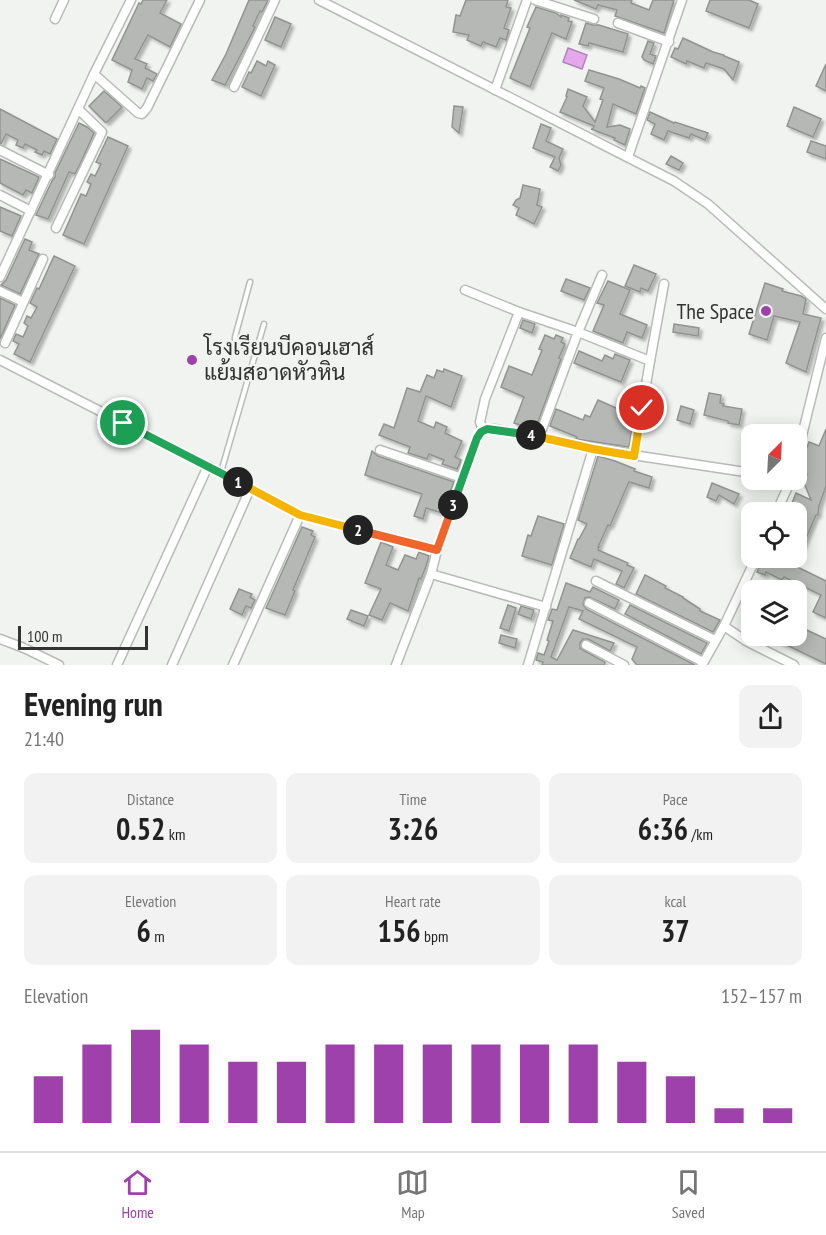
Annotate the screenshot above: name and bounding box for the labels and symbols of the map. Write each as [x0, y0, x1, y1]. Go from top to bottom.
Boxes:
place label: The Space [676, 297, 754, 325]
marker: The Space [759, 304, 773, 318]
place label: โรงเรียนบีคอนเฮาส์ แย้มสอาดหัวหิน [203, 333, 374, 386]
marker: โรงเรียนบีคอนเฮาส์ แย้มสอาดหัวหิน [185, 353, 199, 367]
pin [616, 382, 667, 433]
pin [97, 397, 148, 448]
pin: 4 [516, 420, 546, 450]
north arrow [741, 424, 807, 490]
pin: 1 [223, 467, 253, 497]
pin: 3 [438, 490, 468, 520]
pin: 2 [343, 515, 373, 545]
scale bar [18, 623, 148, 650]

